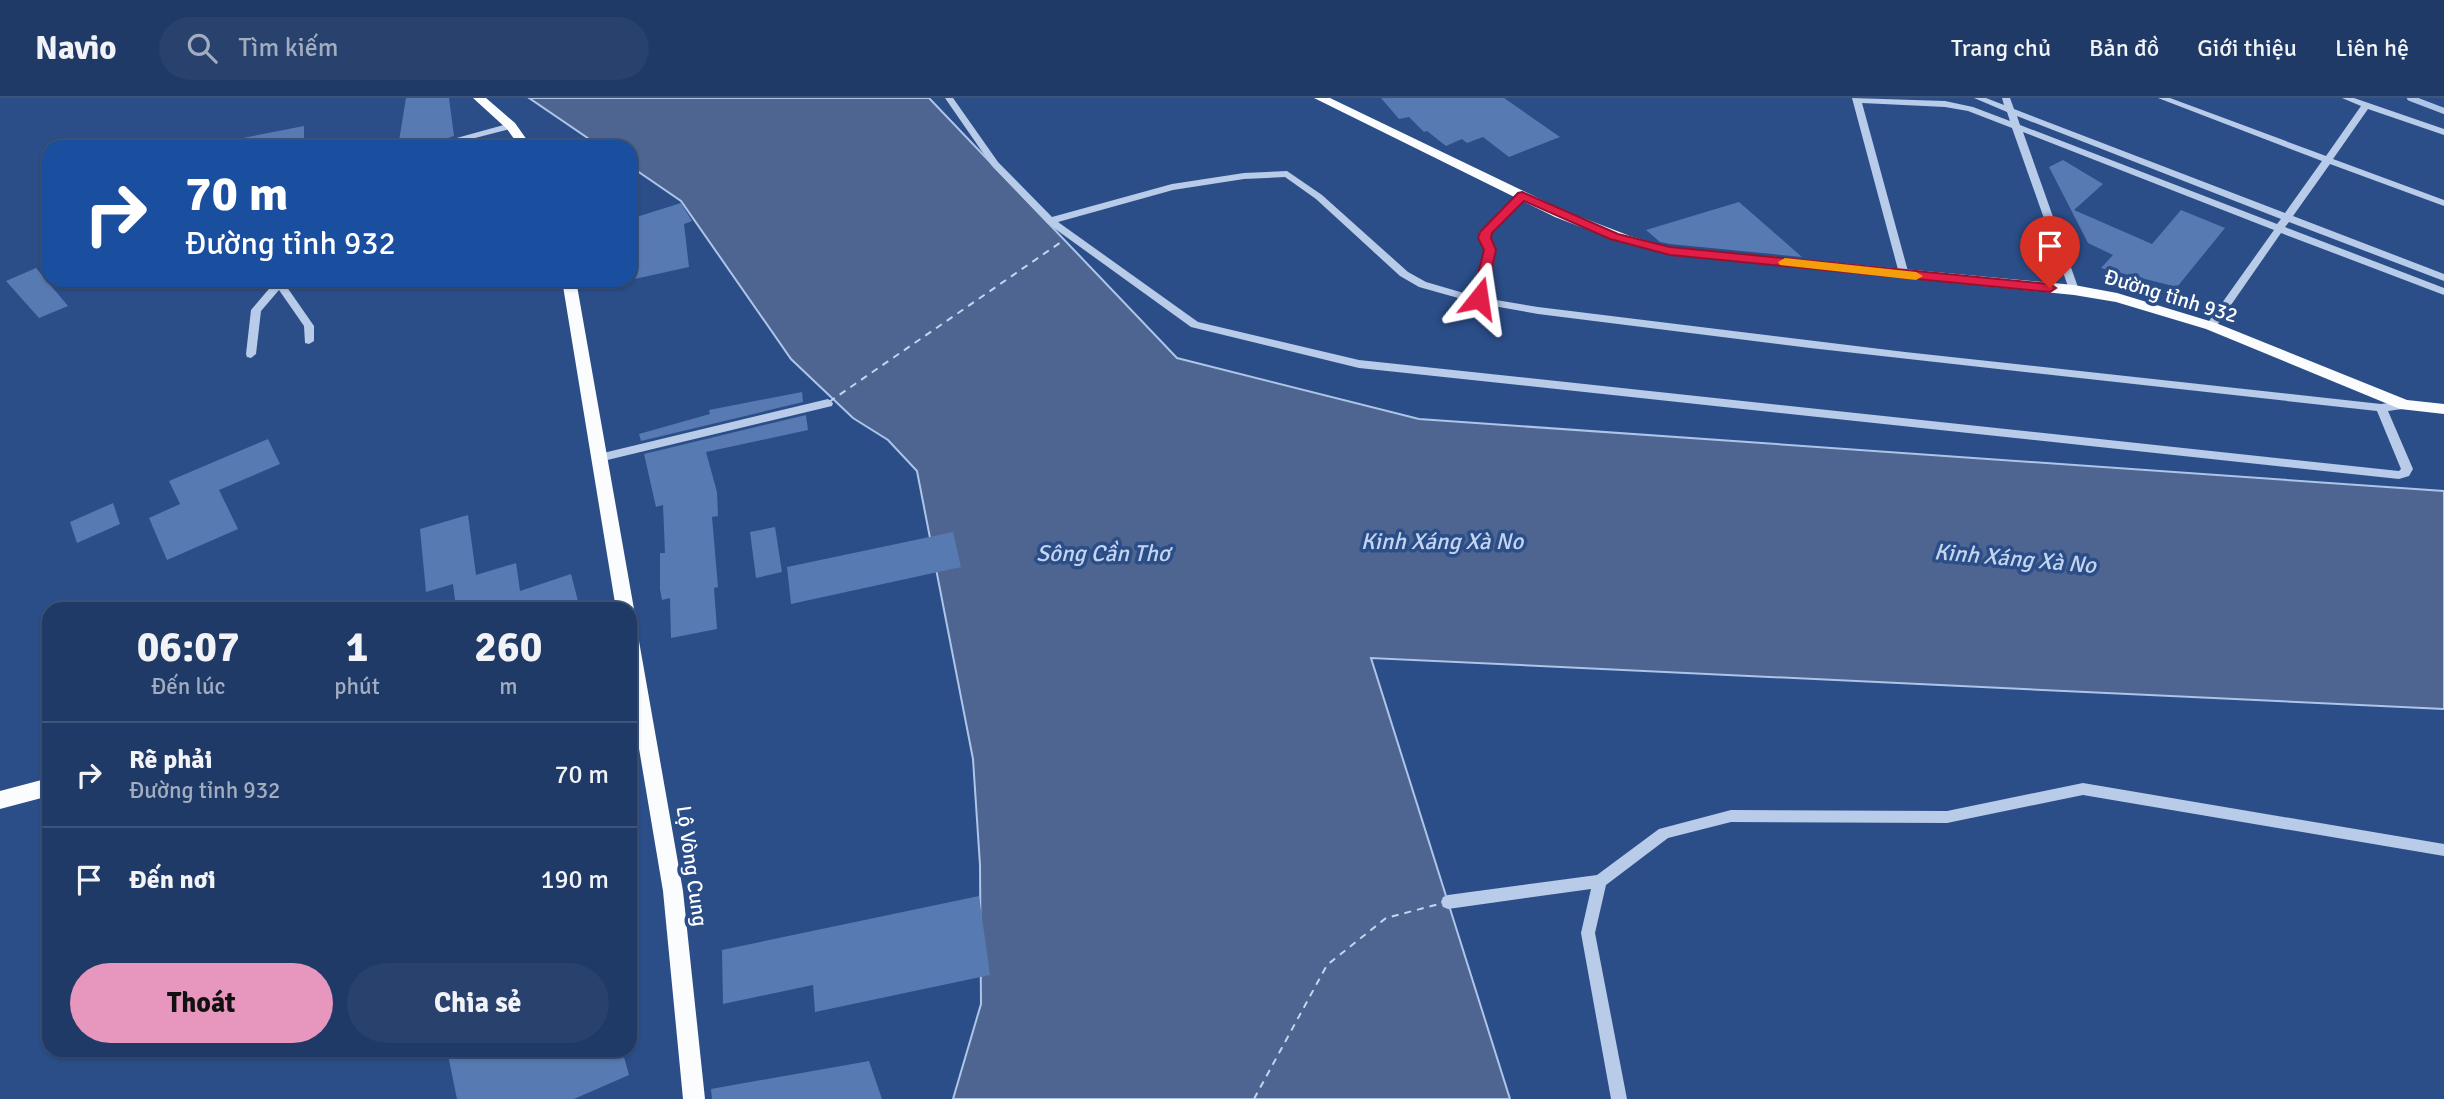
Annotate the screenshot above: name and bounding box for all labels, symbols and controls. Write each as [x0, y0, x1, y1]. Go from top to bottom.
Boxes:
search box [159, 17, 649, 80]
text: Navio [35, 28, 117, 69]
icon: search [183, 29, 221, 67]
text: Tìm kiếm [239, 32, 339, 64]
text: Trang chủ [1951, 33, 2051, 63]
text: Bản đồ [2089, 33, 2159, 63]
text: Giới thiệu [2197, 33, 2297, 63]
text: Liên hệ [2335, 33, 2409, 63]
text: 70 m [185, 164, 288, 224]
icon: right [70, 168, 161, 259]
pin [2020, 216, 2080, 288]
text: Đường tỉnh 932 [185, 224, 396, 263]
icon: arrive [2031, 227, 2069, 265]
position arrow [1442, 261, 1516, 335]
street label: Đường tỉnh 932 [2101, 263, 2241, 329]
water label: Kinh Xáng Xà No [1361, 527, 1524, 556]
water label: Kinh Xáng Xà No [1933, 537, 2098, 580]
water label: Sông Cần Thơ [1036, 539, 1173, 568]
text: 06:07 [137, 622, 240, 673]
text: 1 [346, 622, 368, 673]
text: 260 [474, 622, 542, 673]
text: Đến lúc [151, 672, 225, 701]
text: phút [334, 672, 380, 701]
text: m [499, 672, 518, 701]
text: Rẽ phải [129, 744, 213, 776]
icon: right [70, 756, 108, 794]
text: 70 m [554, 759, 609, 791]
text: Đường tỉnh 932 [129, 776, 281, 805]
street label: Lộ Vòng Cung [671, 804, 713, 928]
icon: arrive [70, 861, 108, 899]
text: Đến nơi [129, 864, 216, 896]
text: 190 m [540, 864, 609, 896]
button: Thoát [70, 963, 333, 1043]
button: Chia sẻ [347, 963, 609, 1043]

